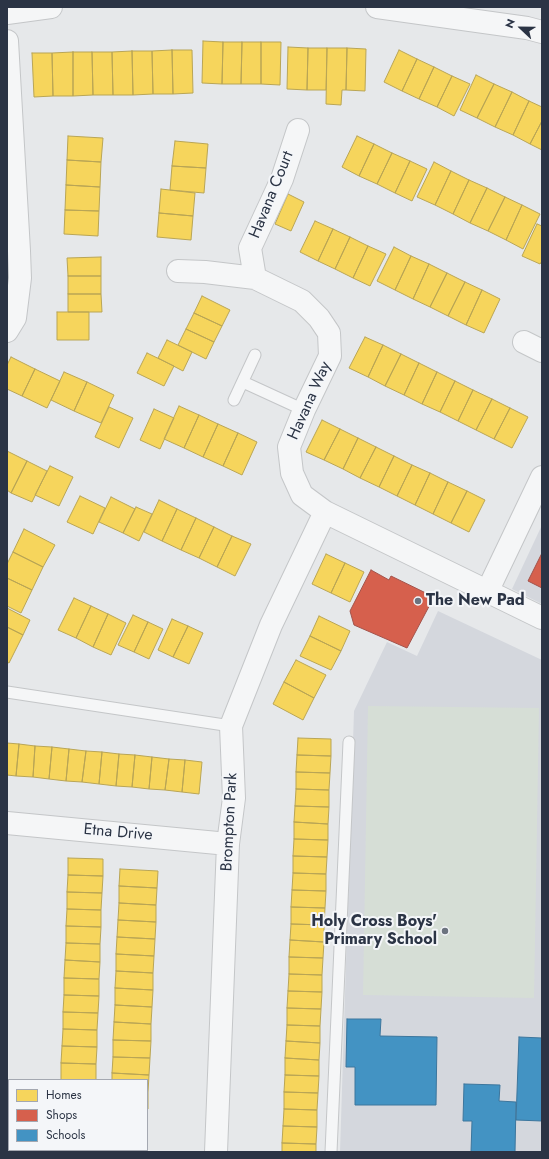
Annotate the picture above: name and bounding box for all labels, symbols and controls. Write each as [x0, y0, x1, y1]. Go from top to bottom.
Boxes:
north arrow [501, 8, 541, 48]
text: N [501, 16, 519, 31]
street label: Havana Court [246, 149, 298, 241]
street label: Havana Way [284, 359, 336, 443]
place label: The New Pad [426, 591, 525, 611]
marker: The New Pad [413, 596, 423, 606]
street label: Brompton Park [218, 772, 242, 872]
street label: Etna Drive [83, 820, 153, 846]
place label: Holy Cross Boys' Primary School [311, 912, 437, 950]
marker: Holy Cross Boys' Primary School [440, 926, 450, 936]
legend [8, 1079, 148, 1151]
text: Homes [46, 1086, 82, 1104]
text: Shops [46, 1106, 77, 1124]
text: Schools [46, 1126, 85, 1144]

